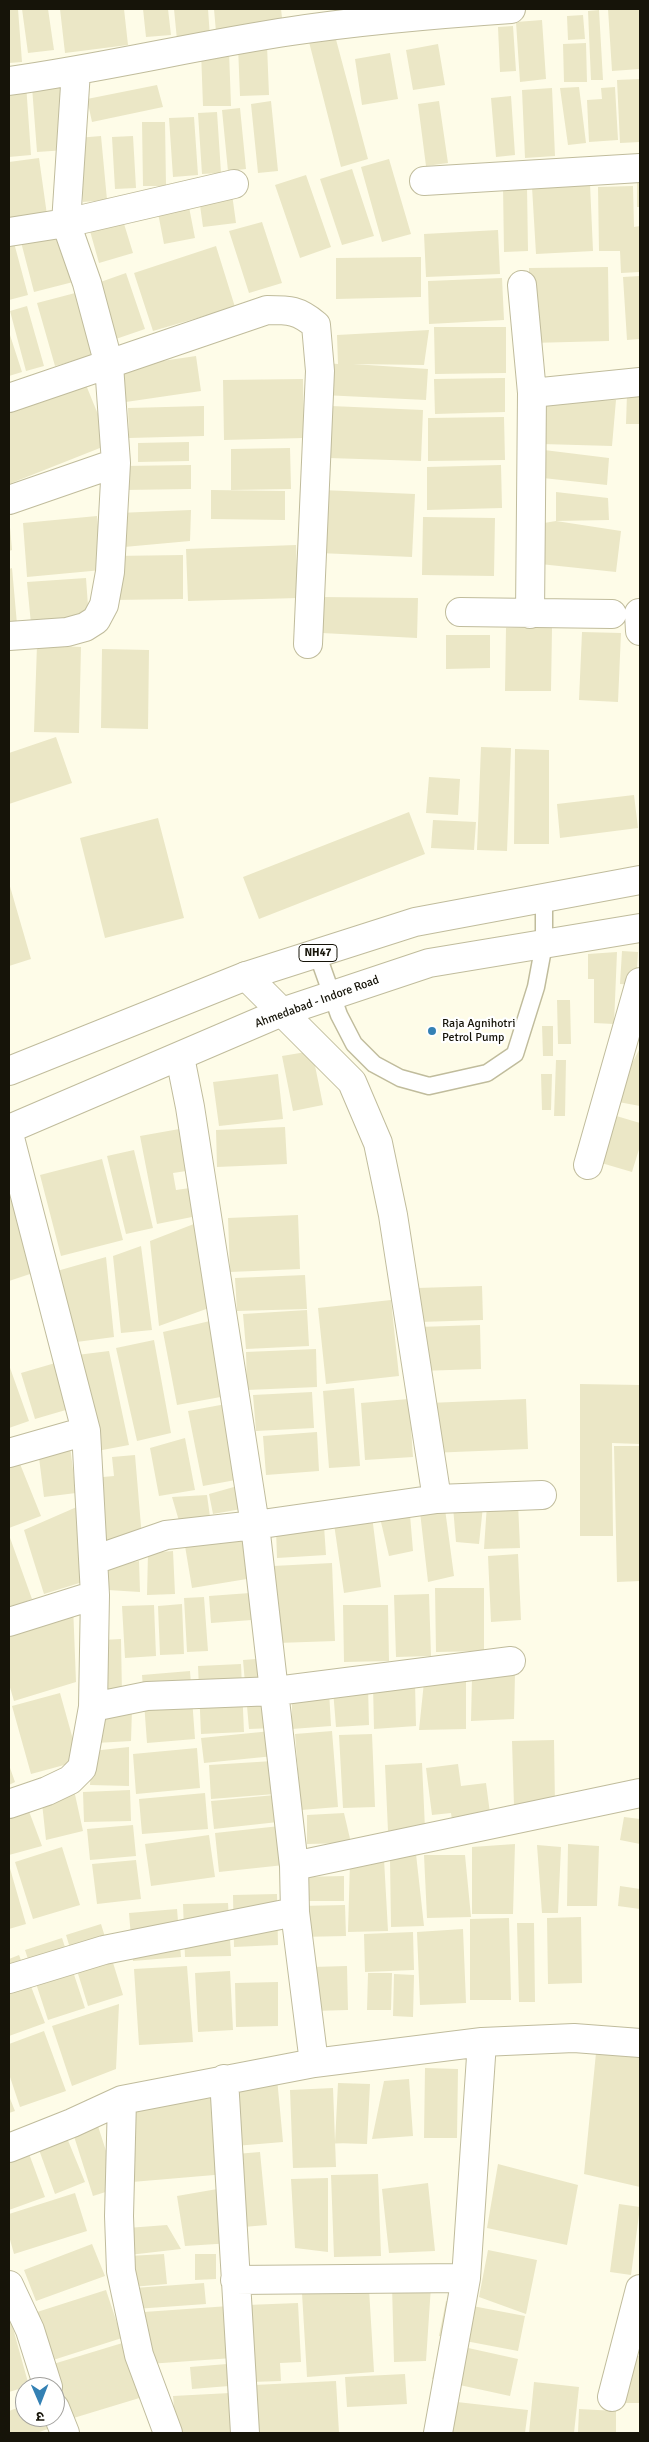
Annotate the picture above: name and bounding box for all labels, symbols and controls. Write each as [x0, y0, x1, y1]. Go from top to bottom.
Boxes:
road number: NH47 [299, 944, 337, 961]
street label: Ahmedabad - Indore Road [253, 973, 381, 1031]
place label: Raja Agnihotri Petrol Pump [442, 1017, 515, 1045]
marker: Raja Agnihotri Petrol Pump [426, 1025, 438, 1037]
north arrow [15, 2377, 65, 2427]
text: उ [36, 2408, 45, 2425]

